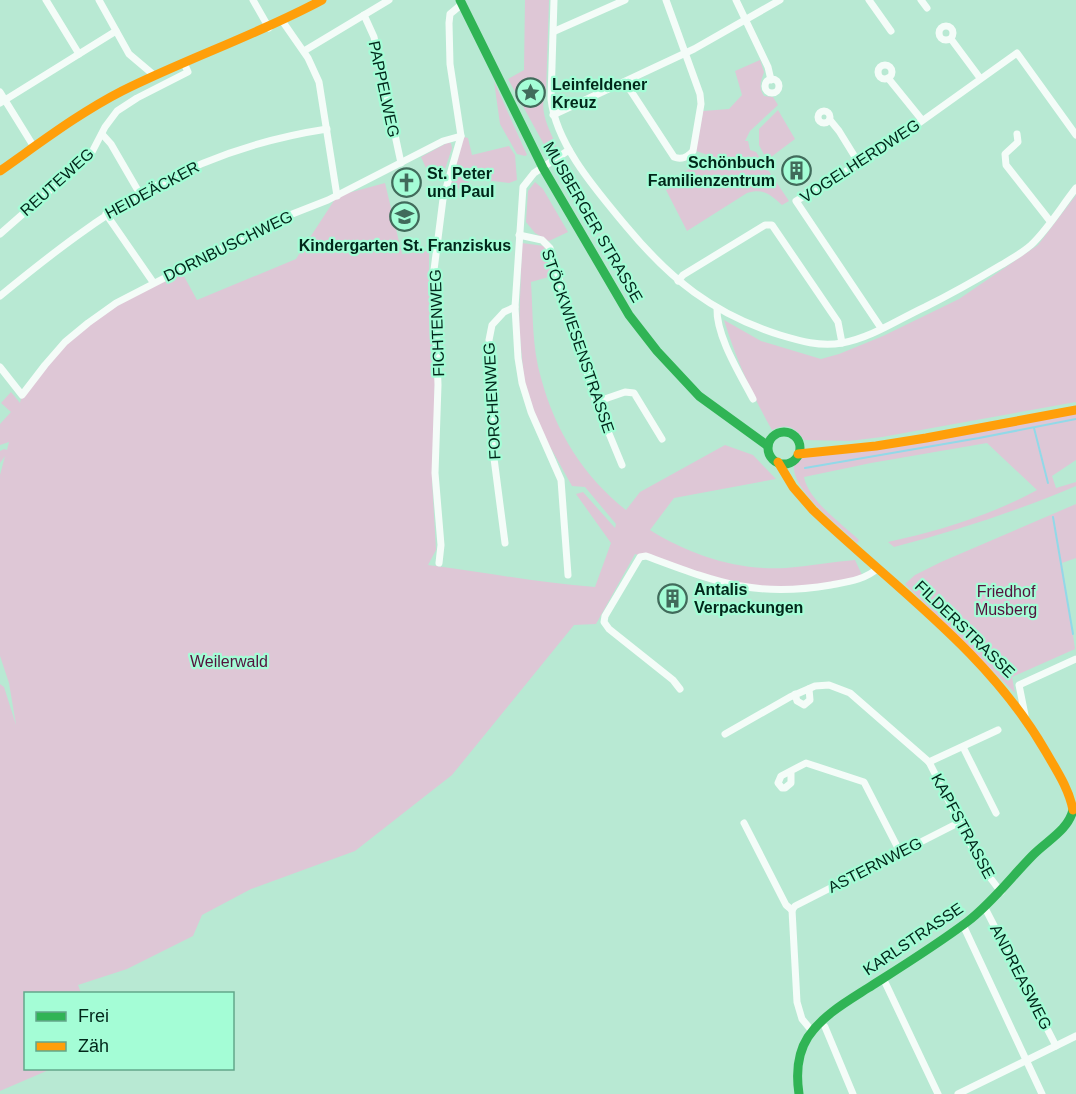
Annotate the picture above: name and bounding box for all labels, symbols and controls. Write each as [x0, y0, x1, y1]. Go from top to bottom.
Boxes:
street label: PAPPELWEG [365, 39, 403, 139]
place label: Leinfeldener Kreuz [552, 76, 647, 111]
place icon: Leinfeldener Kreuz [515, 77, 547, 109]
street label: VOGELHERDWEG [797, 116, 923, 206]
street label: MUSBERGER STRASSE [540, 139, 646, 305]
street label: REUTEWEG [17, 145, 97, 219]
place label: Schönbuch Familienzentrum [648, 154, 775, 189]
building icon: Schönbuch Familienzentrum [780, 155, 812, 187]
street label: HEIDEÄCKER [102, 158, 202, 222]
place label: St. Peter und Paul [427, 165, 495, 200]
church icon: St. Peter und Paul [390, 166, 422, 198]
school or university icon: Kindergarten St. Franziskus [389, 201, 421, 233]
street label: DORNBUSCHWEG [161, 207, 295, 285]
place label: Kindergarten St. Franziskus [299, 237, 511, 254]
street label: STÖCKWIESENSTRASSE [539, 247, 617, 435]
street label: FICHTENWEG [427, 269, 447, 377]
street label: FORCHENWEG [480, 342, 504, 460]
street label: FILDERSTRASSE [912, 577, 1018, 681]
place label: Antalis Verpackungen [694, 581, 803, 616]
building icon: Antalis Verpackungen [657, 582, 689, 614]
park label: Friedhof Musberg [975, 583, 1037, 618]
park label: Weilerwald [190, 653, 268, 670]
street label: KAPFSTRASSE [928, 771, 998, 881]
street label: ASTERNWEG [825, 834, 925, 896]
street label: KARLSTRASSE [860, 899, 966, 979]
street label: ANDREASWEG [987, 922, 1055, 1032]
legend [24, 992, 234, 1070]
text: Frei [78, 1006, 109, 1026]
text: Zäh [78, 1036, 109, 1056]

